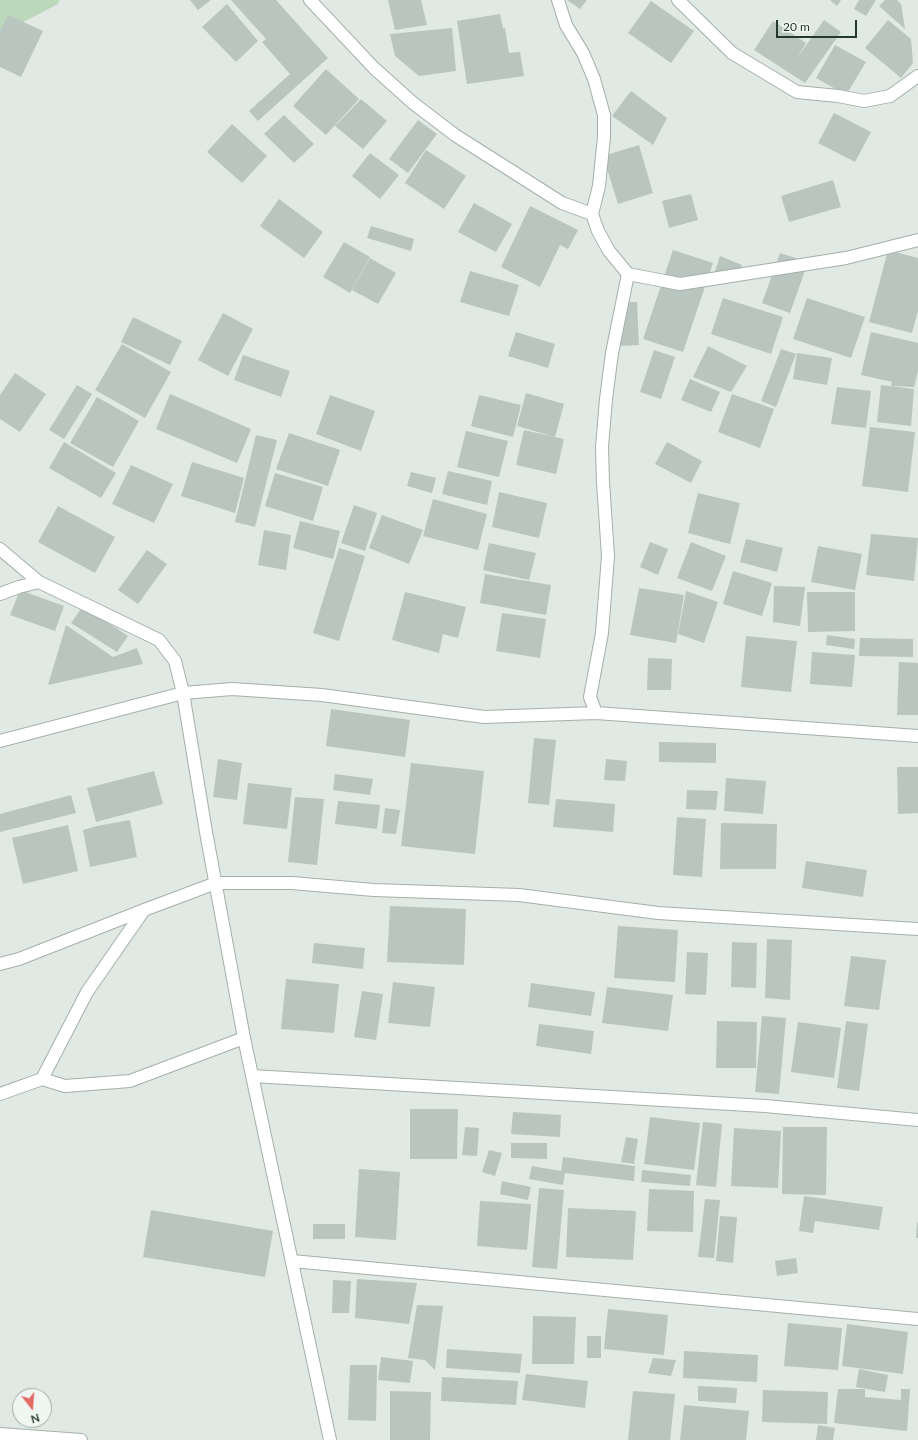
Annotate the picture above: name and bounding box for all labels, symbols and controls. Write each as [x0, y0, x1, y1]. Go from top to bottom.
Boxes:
scale bar [778, 12, 859, 38]
text: 20 m [783, 19, 810, 34]
north arrow [12, 1388, 52, 1428]
text: N [29, 1412, 41, 1426]

